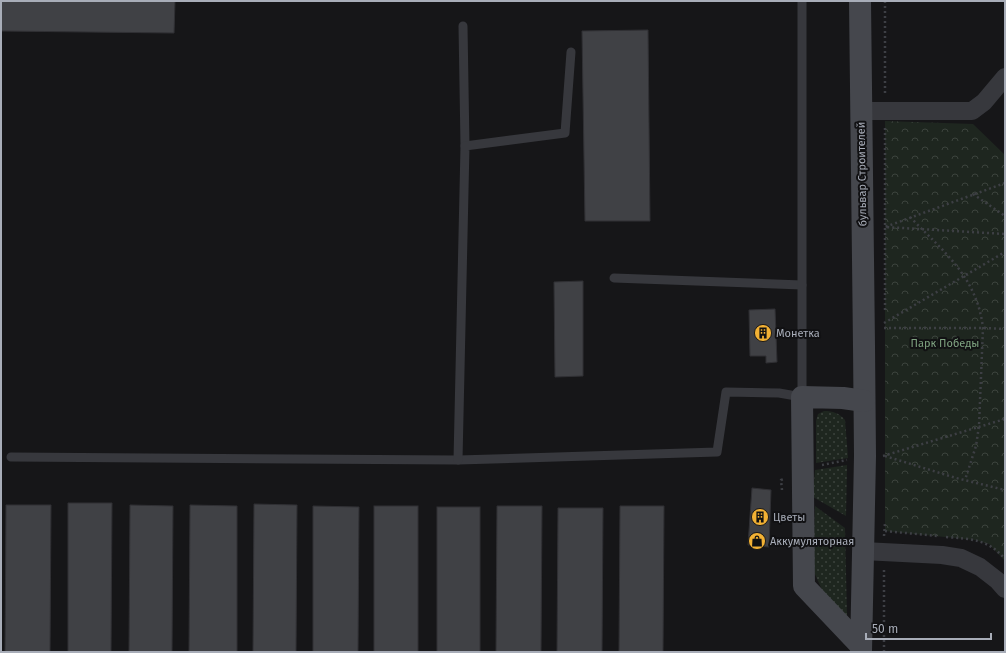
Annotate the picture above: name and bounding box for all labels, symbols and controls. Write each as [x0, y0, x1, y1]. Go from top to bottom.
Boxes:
street label: бульвар Строителей [855, 121, 869, 227]
building icon: Монетка [753, 323, 773, 343]
place label: Монетка [776, 327, 820, 340]
park label: Парк Победы [911, 337, 979, 350]
building icon: Цветы [750, 507, 770, 527]
place label: Цветы [773, 511, 805, 524]
shop icon: Аккумуляторная [747, 531, 767, 551]
place label: Аккумуляторная [770, 535, 854, 548]
scale bar [866, 615, 991, 641]
text: 50 m [872, 622, 898, 636]

